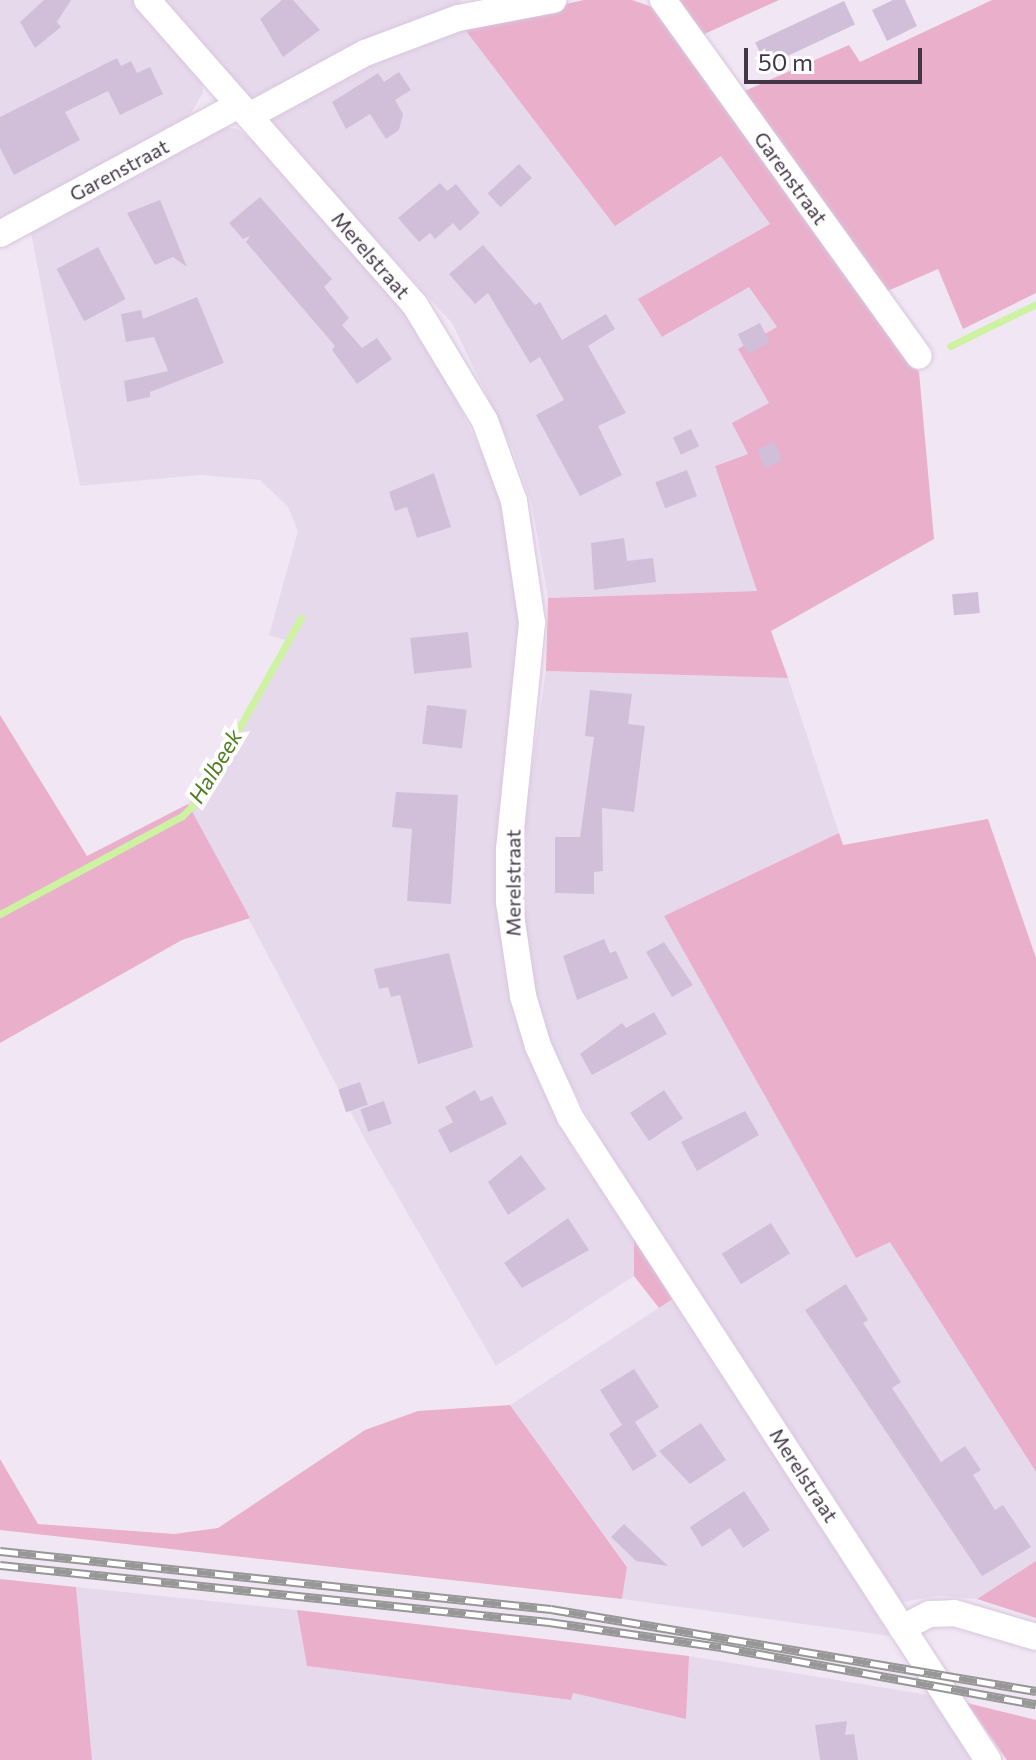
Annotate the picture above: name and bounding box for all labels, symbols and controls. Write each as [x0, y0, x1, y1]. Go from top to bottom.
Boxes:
scale bar [748, 32, 926, 82]
text: 50 m [758, 47, 813, 76]
street label: Garenstraat [749, 127, 833, 229]
street label: Garenstraat [65, 134, 173, 206]
street label: Merelstraat [327, 207, 415, 303]
water label: Halbeek [183, 724, 247, 808]
street label: Merelstraat [501, 829, 525, 937]
street label: Merelstraat [765, 1424, 843, 1526]

